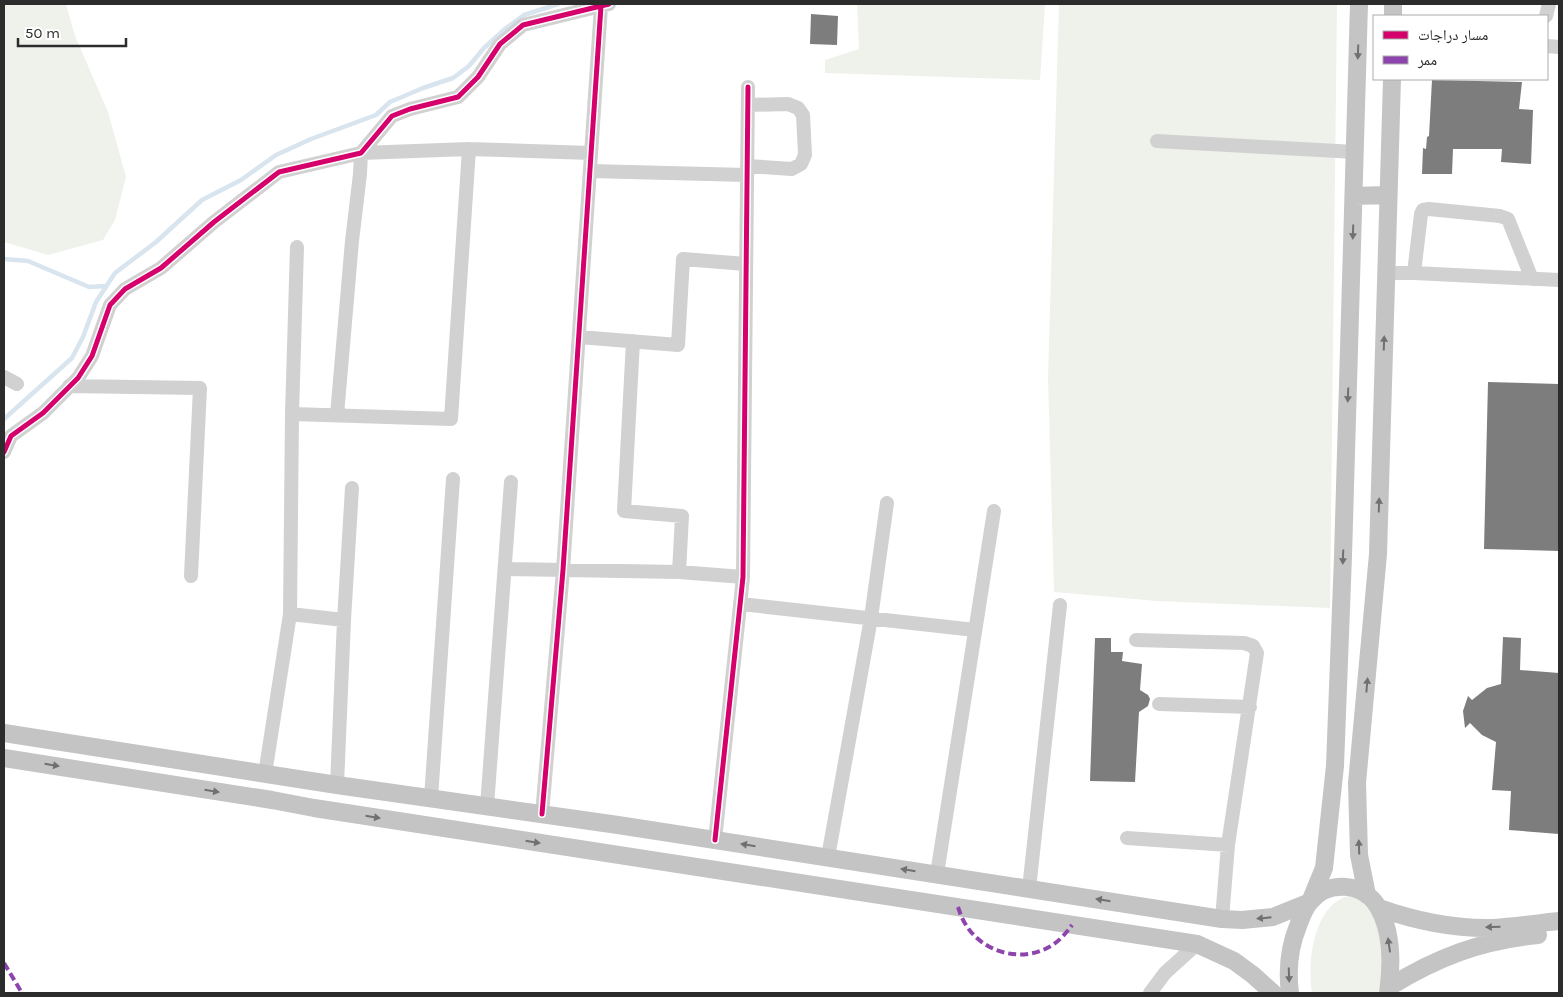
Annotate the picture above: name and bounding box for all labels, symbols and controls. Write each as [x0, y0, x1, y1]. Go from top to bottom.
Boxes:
scale bar [18, 15, 125, 47]
legend [1373, 15, 1548, 80]
text: 50 m [25, 24, 60, 42]
text: مسار دراجات [1418, 26, 1489, 44]
one-way arrow [1354, 45, 1362, 61]
text: ممر [1417, 51, 1437, 69]
one-way arrow [1349, 225, 1357, 241]
one-way arrow [1380, 334, 1388, 350]
one-way arrow [1344, 387, 1352, 403]
one-way arrow [1375, 497, 1383, 513]
one-way arrow [1339, 550, 1347, 566]
one-way arrow [1363, 676, 1371, 692]
one-way arrow [44, 762, 60, 770]
one-way arrow [205, 787, 221, 795]
one-way arrow [365, 813, 381, 821]
one-way arrow [526, 838, 542, 846]
one-way arrow [1355, 838, 1363, 854]
one-way arrow [739, 841, 755, 849]
one-way arrow [900, 865, 916, 873]
one-way arrow [1095, 896, 1111, 904]
one-way arrow [1256, 914, 1272, 922]
one-way arrow [1485, 924, 1501, 932]
one-way arrow [1385, 936, 1393, 952]
one-way arrow [1285, 967, 1293, 983]

